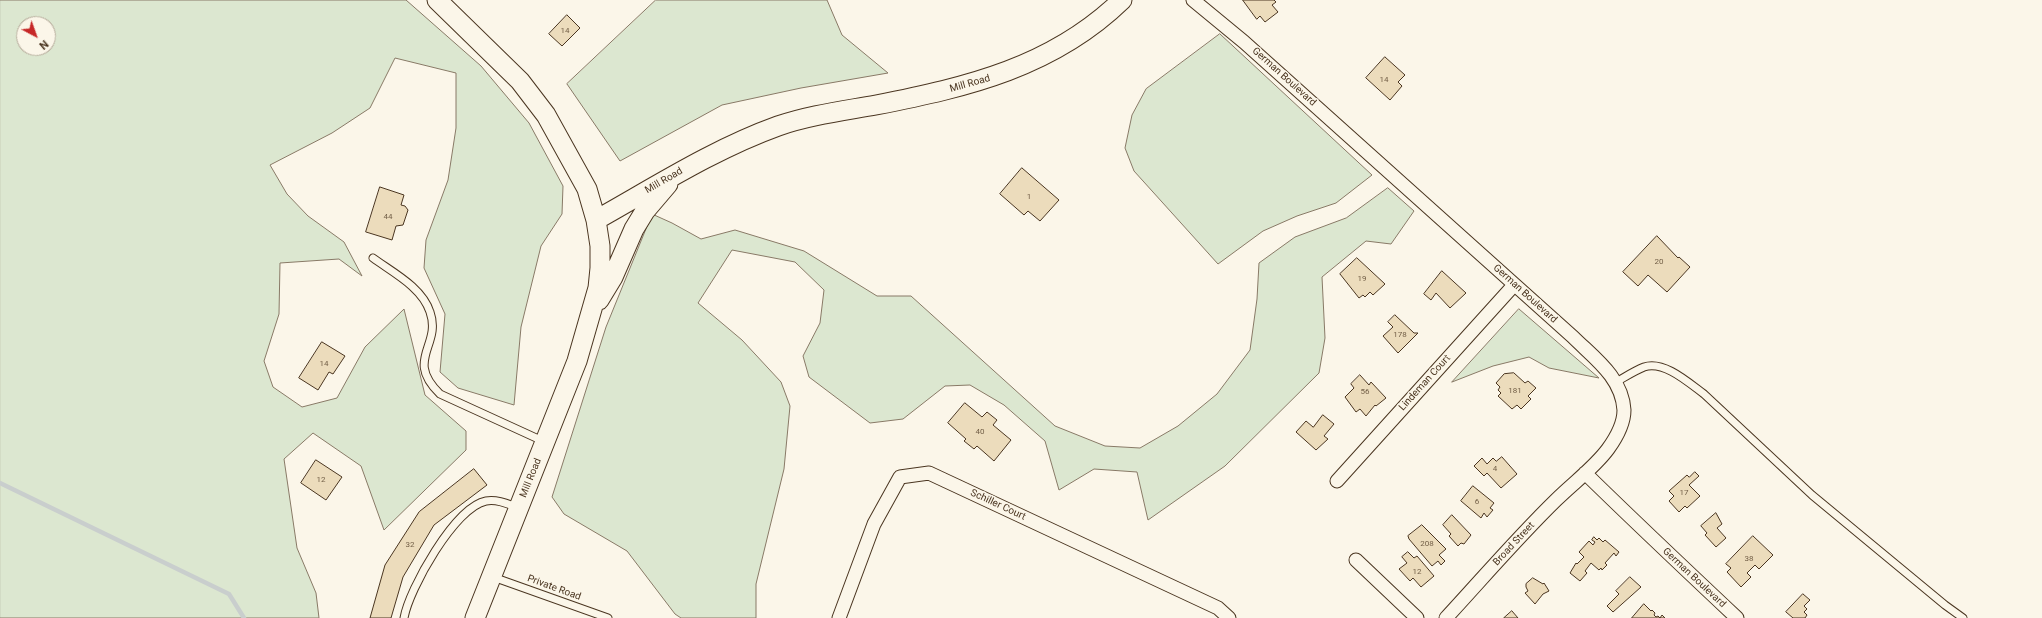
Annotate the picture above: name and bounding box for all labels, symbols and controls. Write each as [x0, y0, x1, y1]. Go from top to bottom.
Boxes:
north arrow [16, 16, 56, 56]
house number: 14 [561, 26, 569, 36]
text: N [36, 37, 51, 52]
street label: German Boulevard [1250, 45, 1318, 109]
street label: Mill Road [948, 73, 992, 95]
house number: 14 [1380, 75, 1388, 85]
street label: Mill Road [643, 165, 685, 197]
house number: 1 [1027, 192, 1031, 202]
house number: 44 [384, 212, 392, 222]
house number: 20 [1655, 257, 1663, 267]
street label: German Boulevard [1491, 262, 1559, 326]
house number: 19 [1358, 274, 1366, 284]
house number: 178 [1393, 330, 1407, 340]
street label: Lindeman Court [1397, 353, 1453, 413]
house number: 14 [320, 359, 328, 369]
house number: 181 [1508, 386, 1522, 396]
house number: 56 [1361, 387, 1369, 397]
house number: 40 [976, 427, 984, 437]
street label: Mill Road [518, 457, 544, 499]
house number: 4 [1493, 464, 1497, 474]
house number: 12 [317, 475, 325, 485]
street label: Schiller Court [968, 487, 1028, 523]
house number: 17 [1680, 488, 1688, 498]
house number: 6 [1475, 497, 1479, 507]
street label: Broad Street [1491, 520, 1537, 568]
house number: 208 [1420, 539, 1434, 549]
house number: 32 [406, 540, 414, 550]
street label: German Boulevard [1660, 546, 1728, 610]
house number: 38 [1745, 554, 1753, 564]
house number: 12 [1413, 567, 1421, 577]
street label: Private Road [525, 573, 583, 603]

